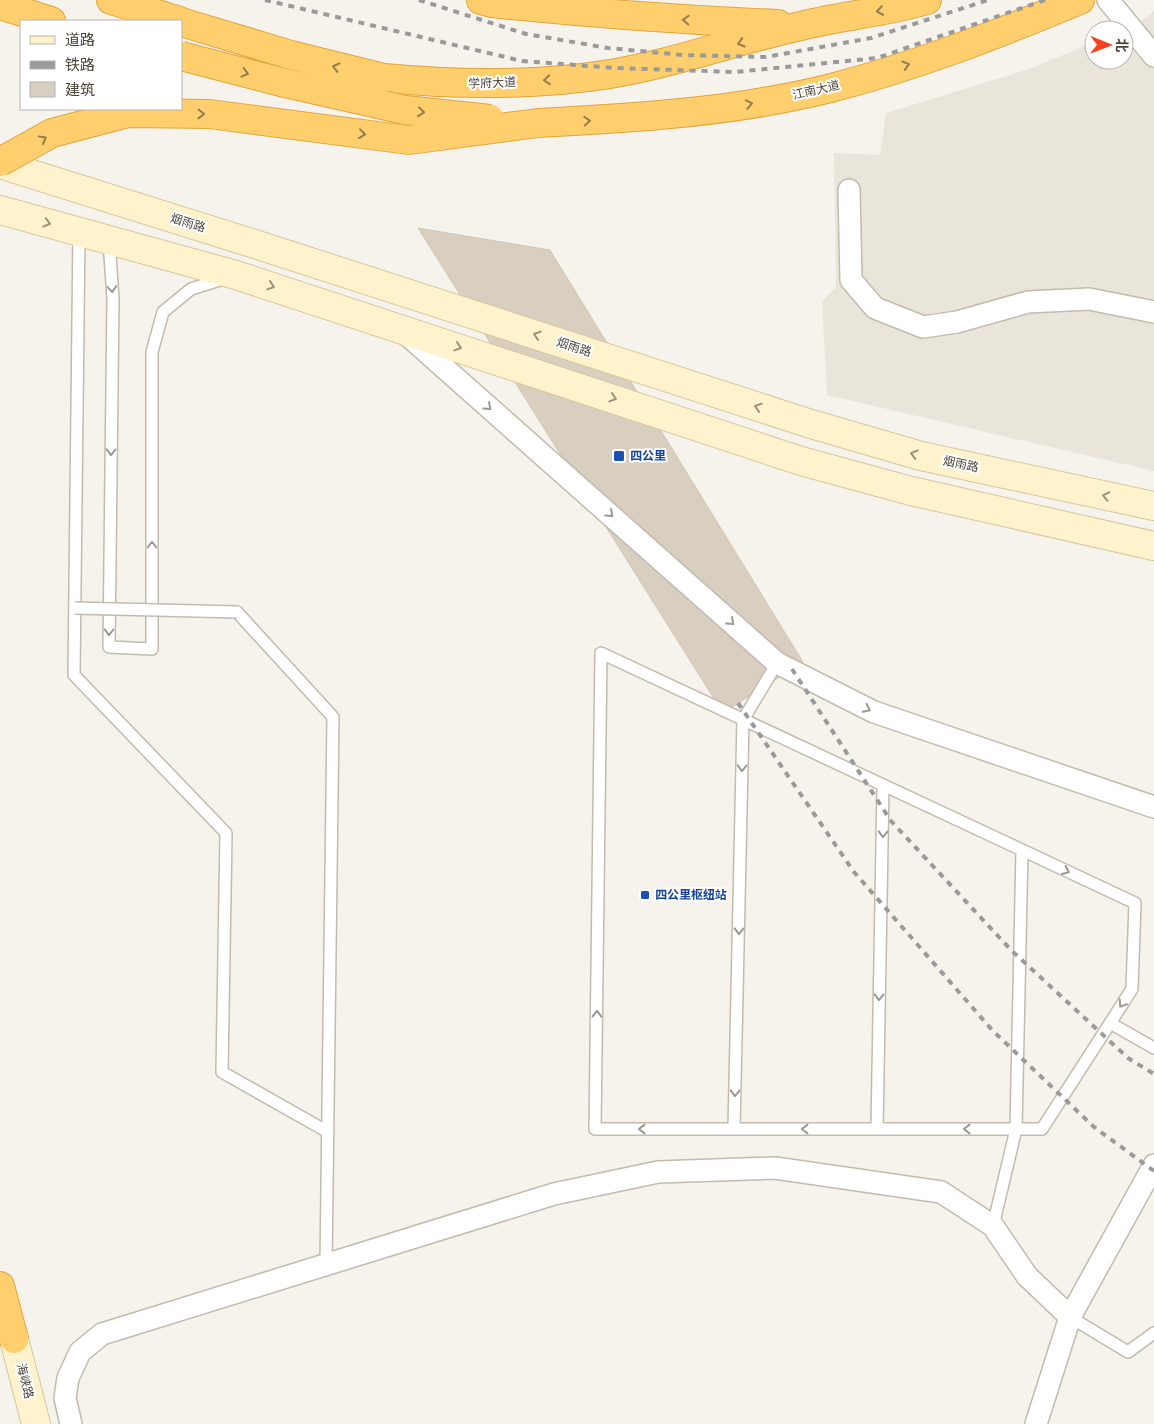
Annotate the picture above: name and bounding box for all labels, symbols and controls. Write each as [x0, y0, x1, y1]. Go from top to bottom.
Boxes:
one-way arrow [876, 6, 884, 16]
one-way arrow [682, 15, 690, 26]
legend [20, 20, 182, 110]
north arrow [1084, 20, 1134, 70]
text: 道路 [65, 30, 95, 48]
one-way arrow [737, 37, 745, 47]
text: 北 [1114, 38, 1131, 52]
text: 铁路 [65, 55, 95, 73]
one-way arrow [902, 61, 910, 71]
one-way arrow [333, 62, 341, 72]
one-way arrow [241, 67, 250, 78]
street label: 学府大道 [468, 74, 516, 91]
one-way arrow [543, 74, 551, 85]
street label: 江南大道 [791, 77, 841, 102]
text: 建筑 [65, 80, 95, 98]
one-way arrow [744, 99, 753, 109]
one-way arrow [417, 106, 425, 117]
one-way arrow [198, 109, 205, 119]
one-way arrow [583, 115, 591, 126]
one-way arrow [359, 128, 367, 139]
one-way arrow [37, 135, 46, 145]
street label: 烟雨路 [169, 210, 208, 235]
one-way arrow [42, 217, 51, 227]
one-way arrow [266, 281, 274, 291]
one-way arrow [107, 286, 118, 294]
one-way arrow [533, 331, 541, 341]
street label: 烟雨路 [555, 334, 594, 359]
one-way arrow [454, 341, 462, 351]
one-way arrow [608, 393, 616, 403]
one-way arrow [483, 401, 492, 410]
one-way arrow [754, 403, 763, 413]
one-way arrow [106, 448, 116, 456]
place label: 四公里 [630, 448, 666, 463]
marker: 四公里 [612, 449, 626, 463]
one-way arrow [910, 449, 918, 459]
street label: 烟雨路 [942, 452, 980, 475]
one-way arrow [1102, 491, 1111, 502]
one-way arrow [604, 509, 613, 518]
one-way arrow [147, 541, 157, 548]
one-way arrow [726, 617, 735, 626]
one-way arrow [104, 628, 114, 636]
one-way arrow [862, 703, 871, 713]
one-way arrow [737, 765, 747, 773]
one-way arrow [877, 830, 888, 838]
one-way arrow [1061, 865, 1070, 875]
place label: 四公里枢纽站 [655, 887, 727, 902]
marker: 四公里枢纽站 [639, 889, 651, 901]
one-way arrow [733, 927, 744, 935]
one-way arrow [874, 993, 885, 1001]
one-way arrow [1119, 999, 1129, 1008]
one-way arrow [591, 1009, 602, 1017]
one-way arrow [730, 1090, 740, 1097]
one-way arrow [638, 1124, 646, 1134]
one-way arrow [800, 1124, 808, 1134]
one-way arrow [963, 1124, 970, 1134]
street label: 海峡路 [14, 1362, 37, 1400]

